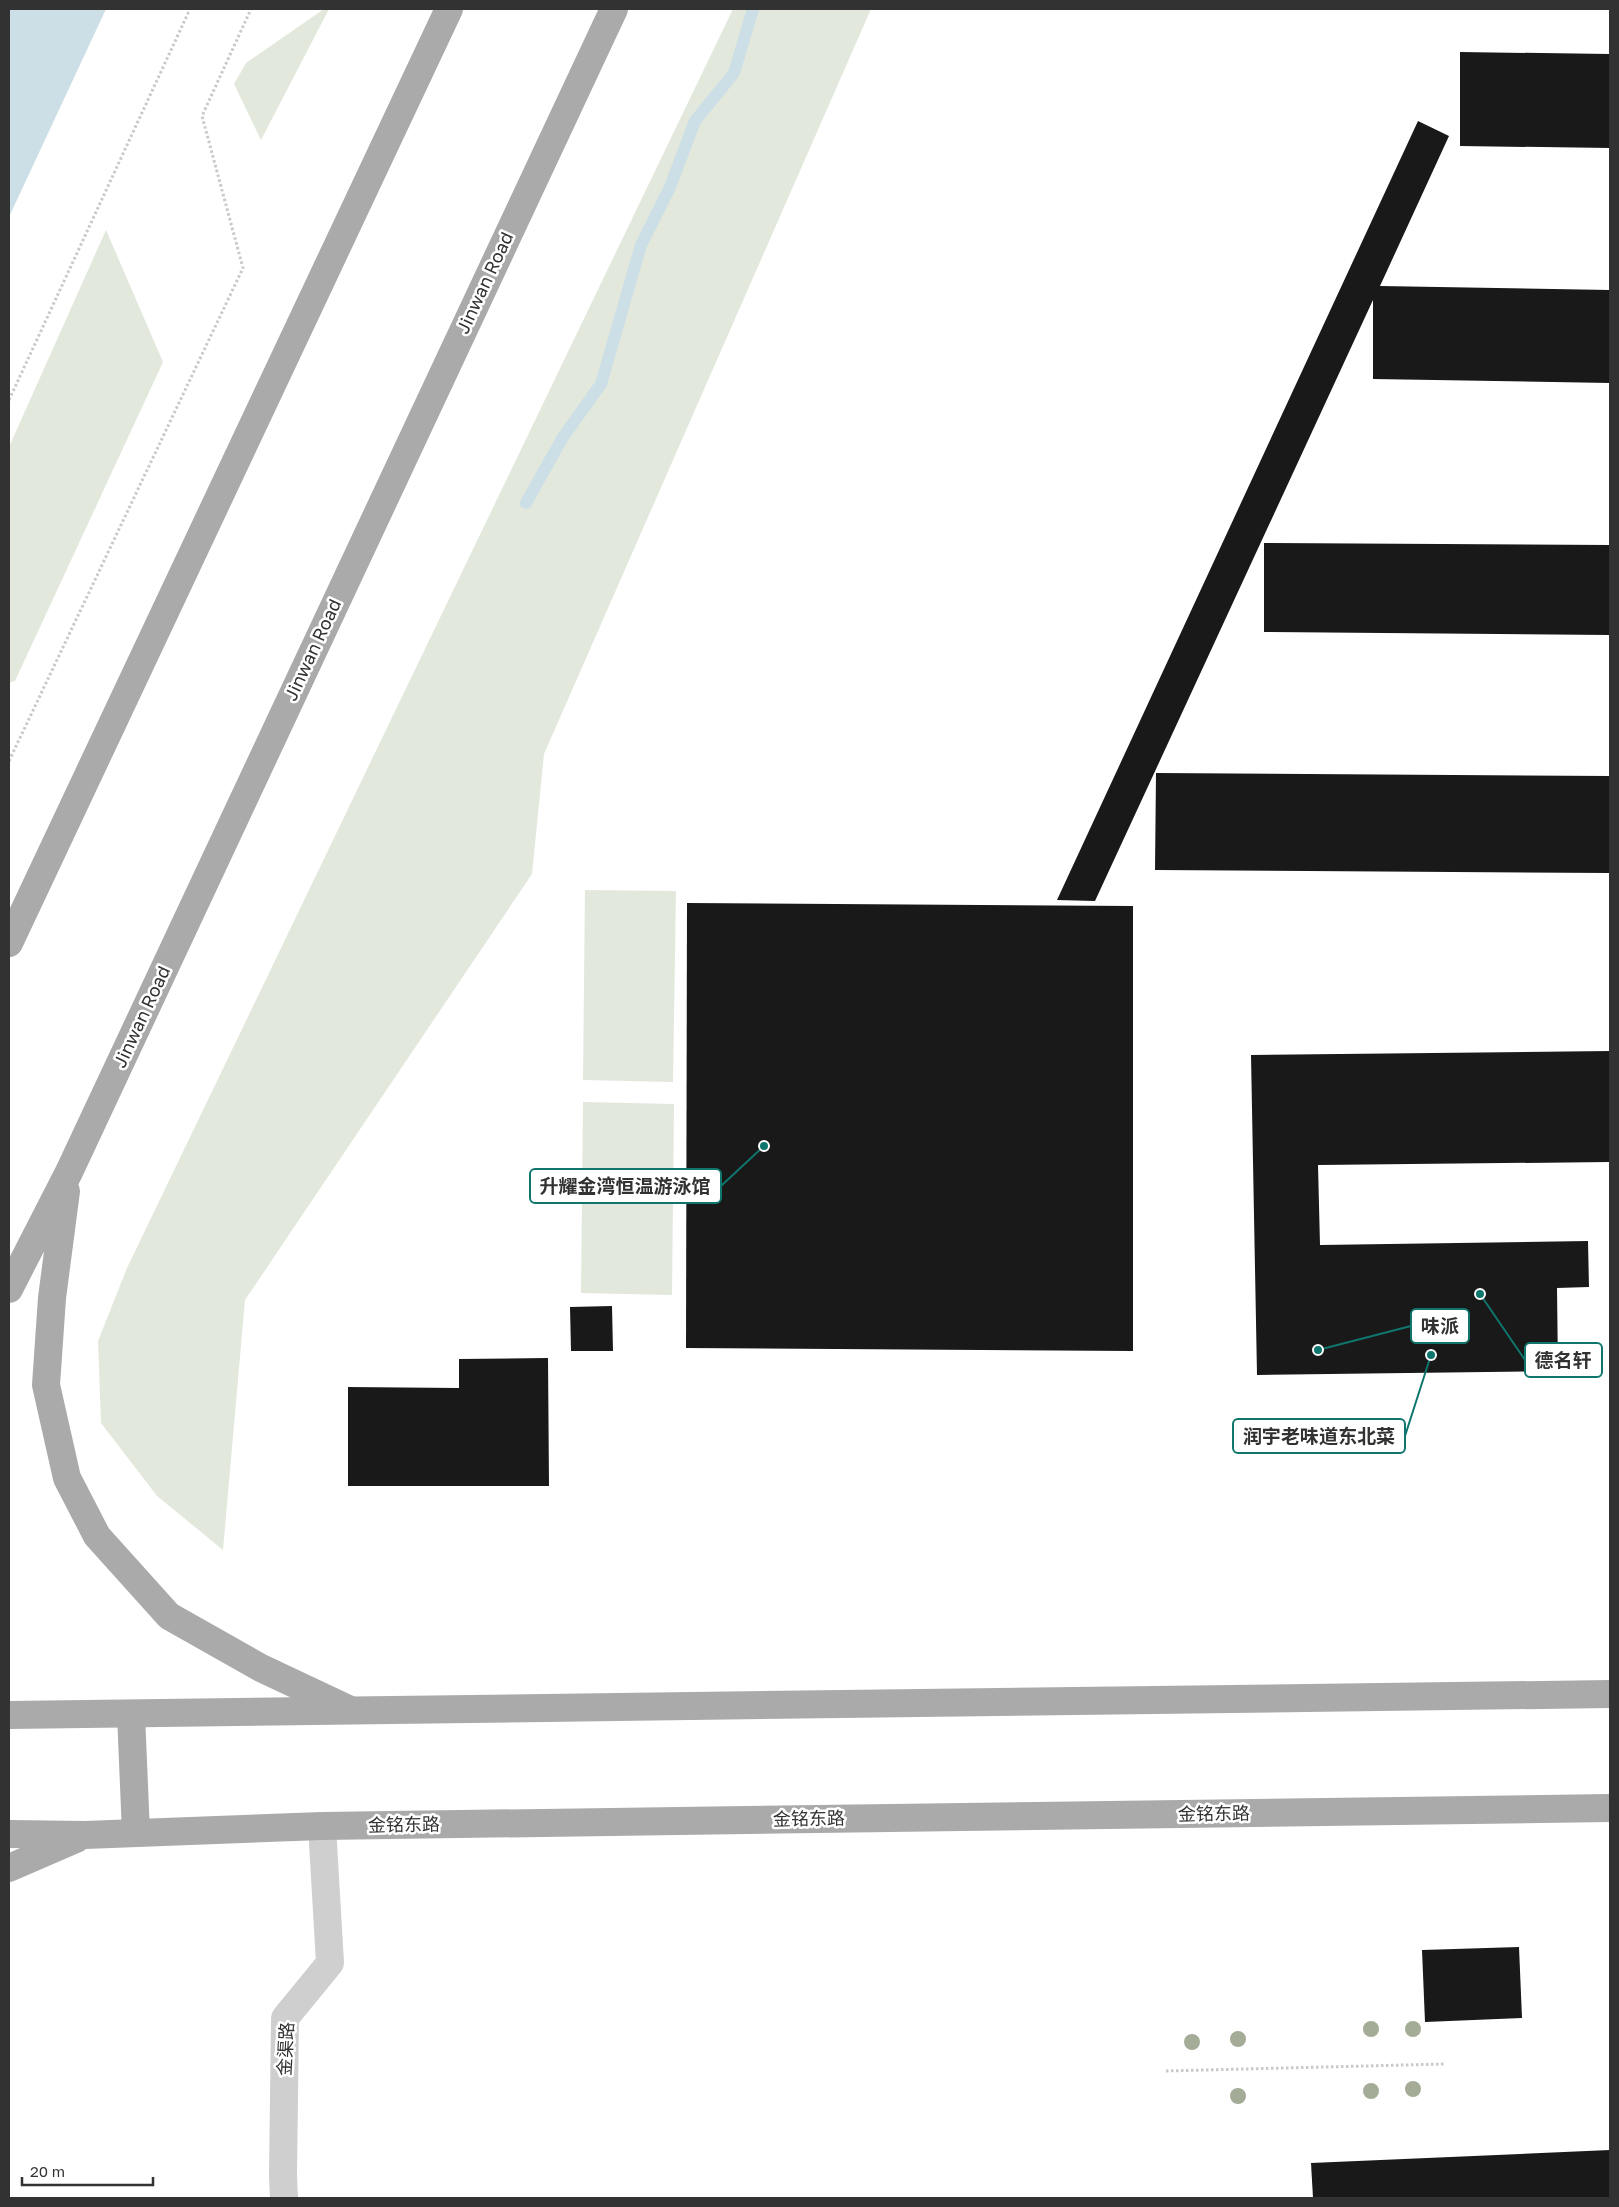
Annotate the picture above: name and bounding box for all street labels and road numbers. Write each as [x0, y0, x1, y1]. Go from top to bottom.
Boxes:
street label: Jinwan Road [451, 228, 517, 337]
street label: Jinwan Road [279, 595, 345, 704]
street label: Jinwan Road [108, 962, 174, 1071]
street label: 金铭东路 [1178, 1801, 1250, 1825]
street label: 金铭东路 [773, 1806, 845, 1830]
street label: 金铭东路 [368, 1812, 440, 1836]
street label: 金渠路 [273, 2021, 297, 2076]

